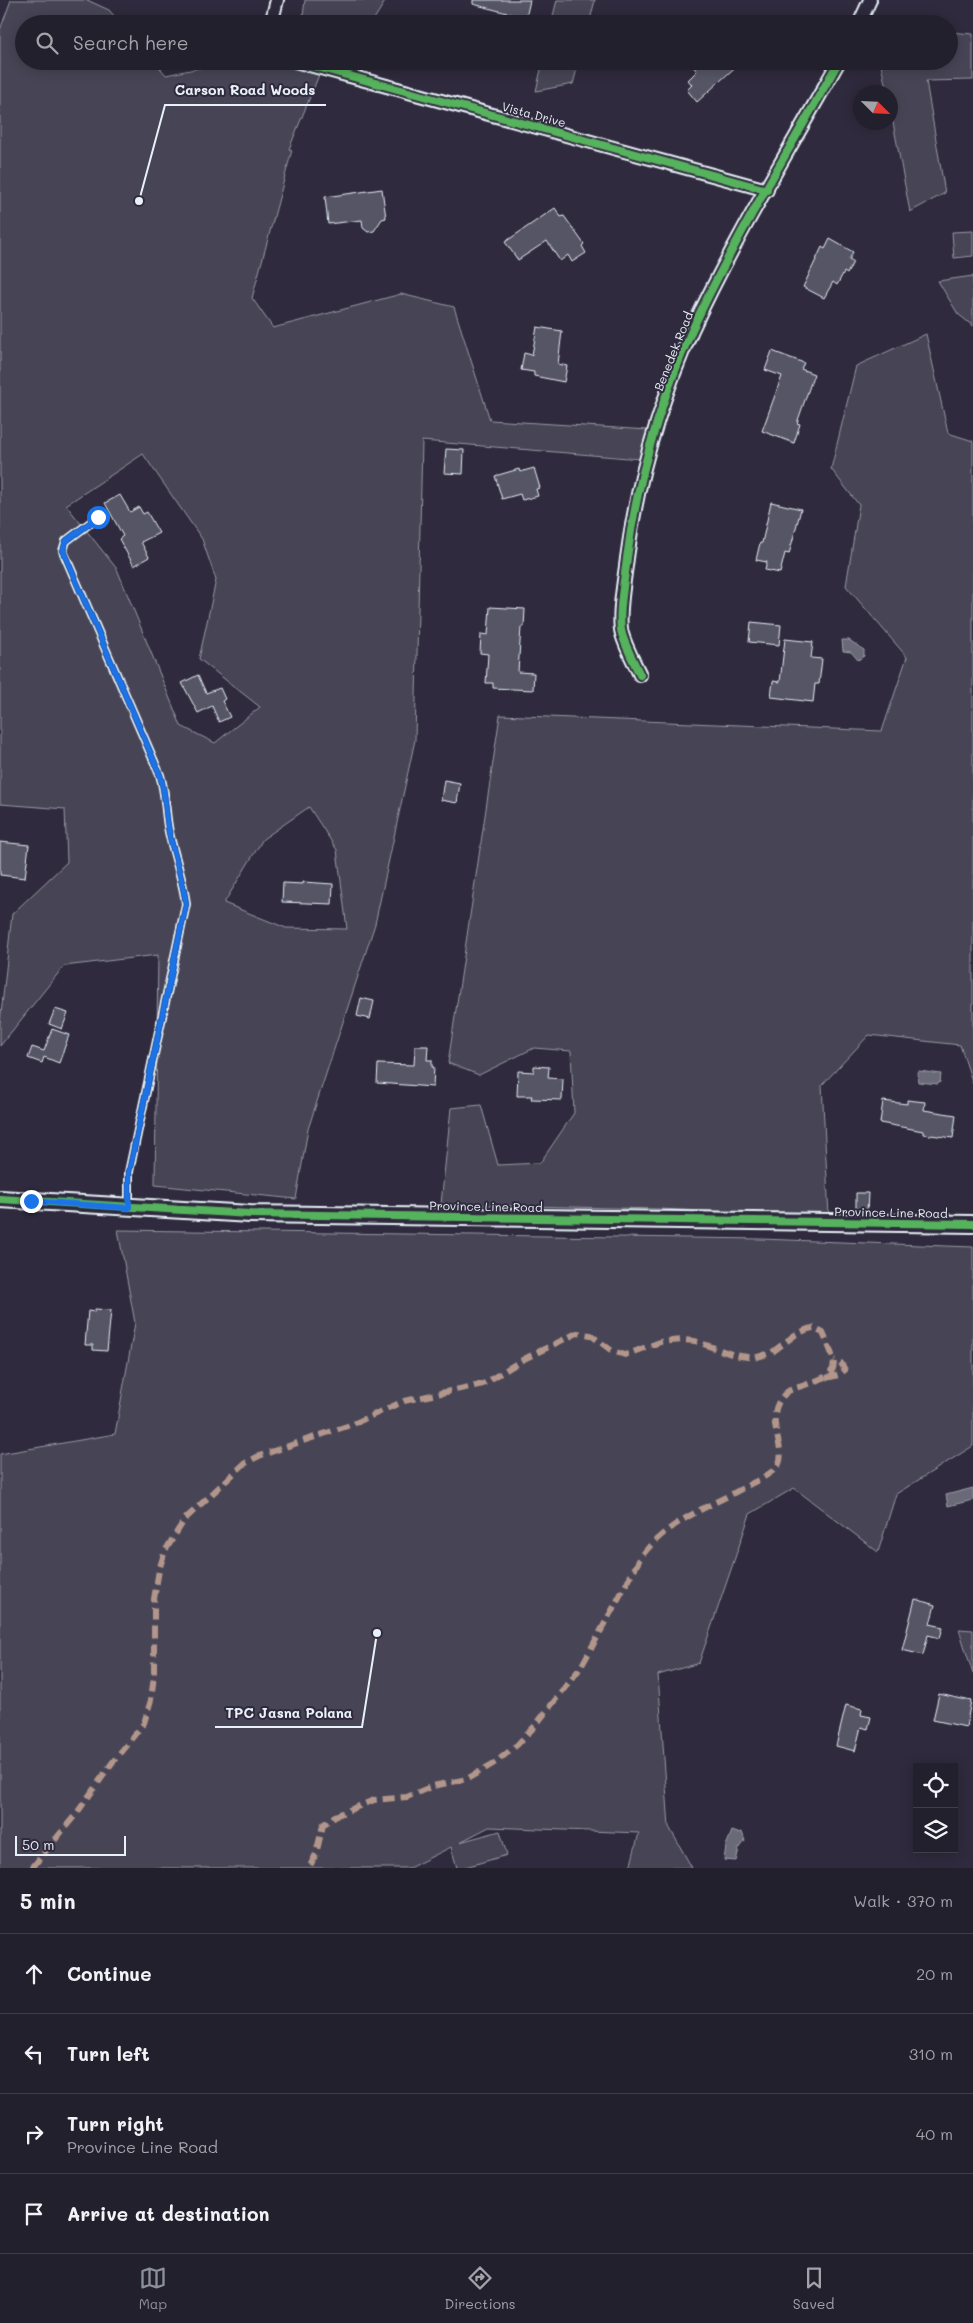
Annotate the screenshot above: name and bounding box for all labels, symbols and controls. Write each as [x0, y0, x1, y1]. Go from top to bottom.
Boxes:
search box [15, 15, 958, 70]
icon: search [33, 29, 61, 57]
text: Search here [73, 30, 189, 55]
callout: Carson Road Woods [165, 76, 326, 105]
text: Carson Road Woods [175, 80, 315, 99]
north arrow [853, 85, 898, 130]
street label: Vista Drive [500, 98, 568, 130]
street label: Benedek Road [650, 309, 696, 393]
route start [87, 506, 110, 529]
route end [20, 1190, 43, 1213]
street label: Province Line Road [429, 1197, 543, 1215]
street label: Province Line Road [834, 1203, 948, 1221]
callout: TPC Jasna Polana [215, 1698, 362, 1727]
text: TPC Jasna Polana [226, 1703, 353, 1722]
map controls [913, 1763, 958, 1853]
button: locate [913, 1763, 958, 1808]
button: layers [913, 1808, 958, 1853]
scale bar [15, 1833, 126, 1856]
text: 50 m [22, 1835, 54, 1854]
text: 5 min [20, 1887, 76, 1914]
text: Walk · 370 m [853, 1890, 953, 1911]
icon: ahead [20, 1960, 48, 1988]
text: Continue [67, 1961, 152, 1986]
text: 20 m [916, 1963, 953, 1984]
icon: left [20, 2040, 48, 2068]
text: Turn left [67, 2041, 150, 2066]
text: 310 m [909, 2043, 953, 2064]
text: Turn right [67, 2111, 164, 2136]
icon: right [20, 2120, 48, 2148]
text: 40 m [916, 2123, 953, 2144]
text: Province Line Road [67, 2136, 218, 2157]
icon: arrive [20, 2200, 48, 2228]
text: Arrive at destination [67, 2201, 270, 2226]
tab: Map [139, 2264, 167, 2313]
tab: Directions [444, 2264, 516, 2313]
tab: Saved [793, 2264, 834, 2313]

